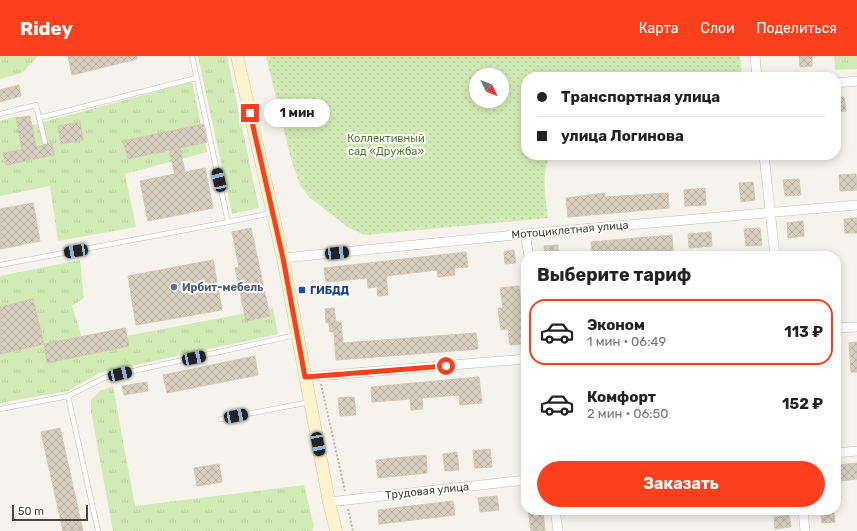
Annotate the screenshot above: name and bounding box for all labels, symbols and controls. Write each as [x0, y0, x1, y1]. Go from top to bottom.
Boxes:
text: Ridey [20, 17, 73, 40]
text: Карта [639, 20, 679, 37]
text: Слои [701, 20, 735, 37]
text: Поделиться [757, 20, 837, 37]
north arrow [469, 68, 509, 108]
map controls [469, 68, 509, 108]
text: Транспортная улица [561, 88, 720, 106]
callout: 1 мин [264, 99, 330, 127]
route end [241, 104, 259, 122]
text: 1 мин [279, 105, 315, 120]
text: улица Логинова [561, 127, 684, 145]
park label: Коллективный сад «Дружба» [347, 132, 425, 158]
car [210, 167, 228, 193]
street label: Мотоциклетная улица [511, 218, 629, 242]
car [63, 243, 89, 259]
car [324, 246, 350, 260]
text: Выберите тариф [537, 264, 691, 286]
place label: Ирбит-мебель [182, 281, 263, 294]
marker: Ирбит-мебель [169, 282, 179, 292]
place label: ГИБДД [310, 284, 350, 297]
marker: ГИБДД [297, 285, 307, 295]
icon: car [539, 314, 575, 350]
text: Эконом [587, 316, 645, 334]
text: 113 ₽ [784, 323, 823, 341]
text: 1 мин · 06:49 [587, 334, 666, 349]
car [181, 350, 207, 366]
route start [437, 357, 455, 375]
car [107, 365, 133, 383]
icon: car [539, 386, 575, 422]
text: Комфорт [587, 388, 656, 406]
text: 152 ₽ [782, 395, 823, 413]
text: 2 мин · 06:50 [587, 406, 669, 421]
car [223, 408, 249, 424]
car [310, 431, 326, 457]
button: Заказать [537, 461, 825, 507]
street label: Трудовая улица [384, 480, 470, 502]
scale bar [12, 503, 88, 522]
text: 50 m [18, 505, 44, 518]

